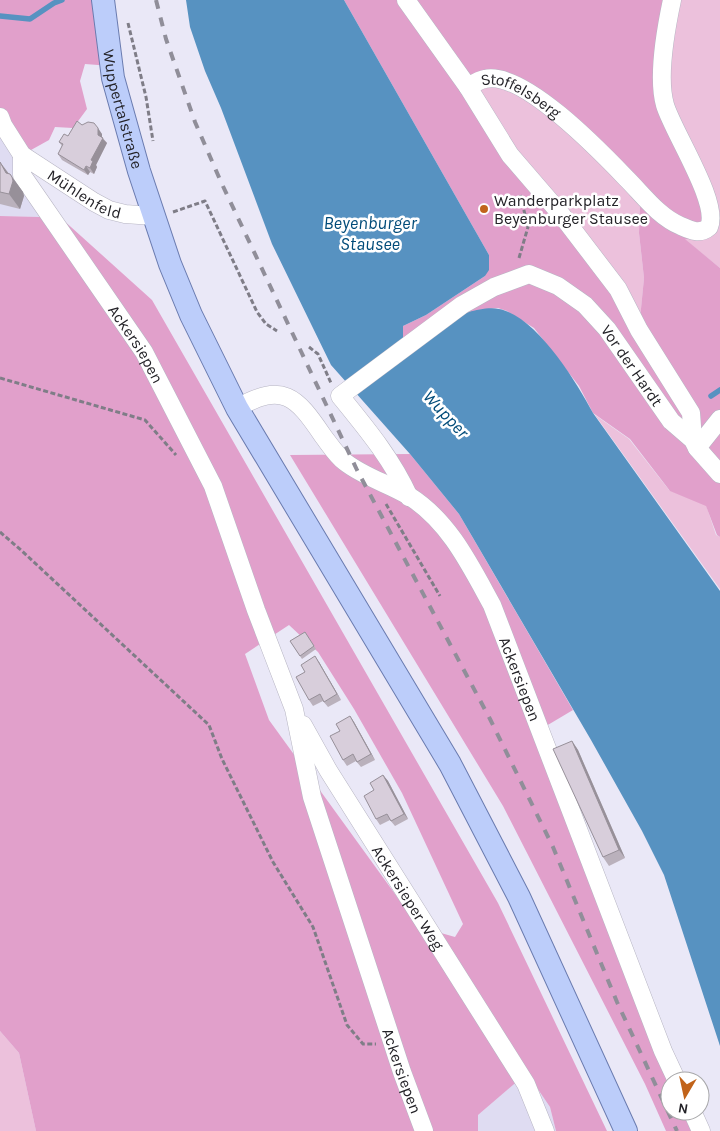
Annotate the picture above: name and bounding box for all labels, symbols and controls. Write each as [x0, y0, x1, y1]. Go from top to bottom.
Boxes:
street label: Wuppertalstraße [100, 48, 147, 171]
street label: Stoffelsberg [479, 69, 565, 122]
street label: Mühlenfeld [44, 165, 123, 222]
place label: Wanderparkplatz Beyenburger Stausee [494, 191, 648, 228]
marker: Wanderparkplatz Beyenburger Stausee [478, 203, 490, 215]
water label: Beyenburger Stausee [323, 212, 417, 255]
street label: Ackersiepen [105, 301, 168, 386]
street label: Vor der Hardt [597, 321, 667, 410]
water label: Wupper [418, 385, 474, 443]
street label: Ackersiepen [495, 634, 545, 724]
street label: Ackersieper Weg [368, 841, 448, 953]
street label: Ackersiepen [379, 1026, 426, 1116]
north arrow [660, 1071, 710, 1121]
text: N [677, 1099, 689, 1118]

